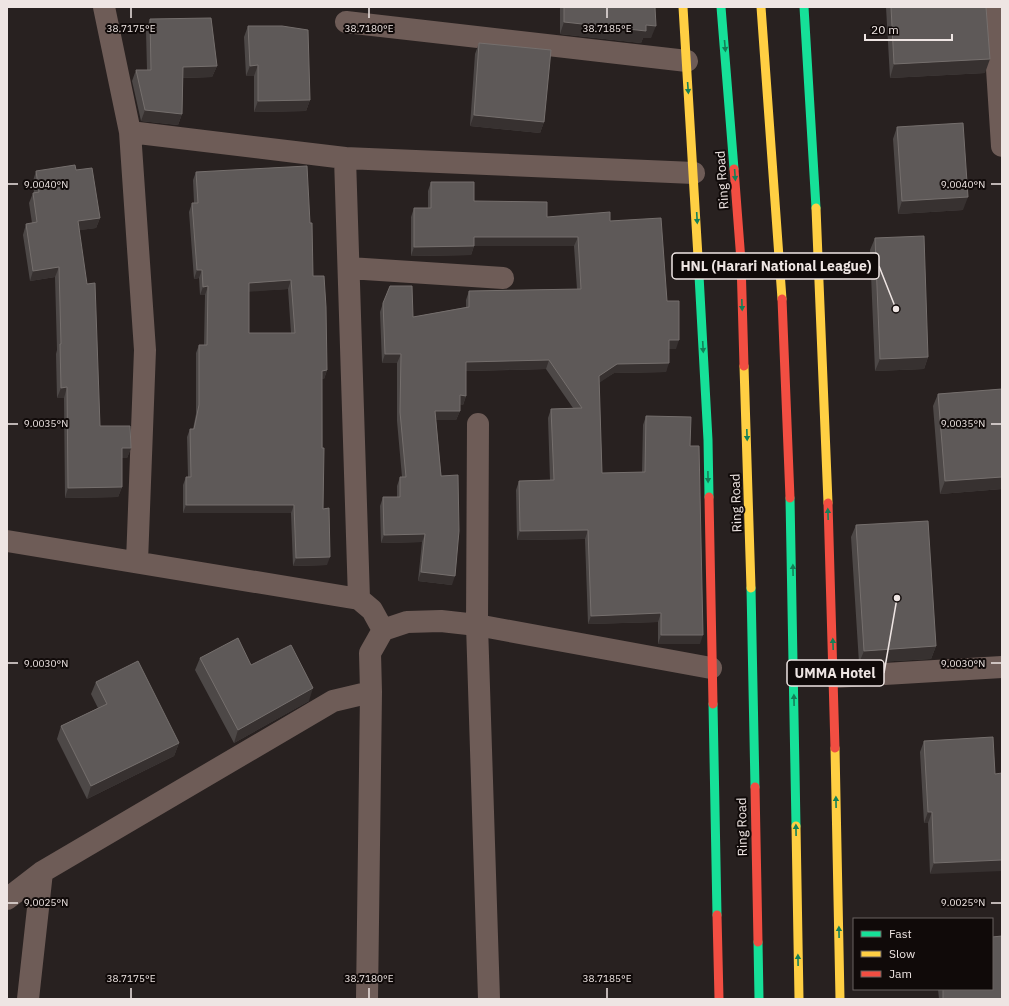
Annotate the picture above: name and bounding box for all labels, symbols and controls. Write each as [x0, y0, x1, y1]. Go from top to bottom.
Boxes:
scale bar [865, 16, 952, 42]
text: 38.7175°E [106, 22, 156, 35]
text: 38.7180°E [344, 22, 394, 35]
text: 38.7185°E [582, 22, 632, 35]
text: 20 m [871, 22, 899, 37]
one-way arrow [722, 40, 728, 52]
one-way arrow [685, 82, 692, 94]
street label: Ring Road [711, 150, 733, 210]
one-way arrow [731, 169, 738, 181]
text: 9.0040°N [24, 178, 68, 191]
text: 9.0040°N [941, 178, 985, 191]
one-way arrow [693, 212, 700, 224]
callout: HNL (Harari National League) [672, 253, 879, 279]
text: HNL (Harari National League) [680, 257, 872, 275]
one-way arrow [739, 299, 746, 311]
one-way arrow [700, 341, 706, 354]
text: 9.0035°N [24, 417, 68, 430]
text: 9.0035°N [941, 417, 985, 430]
one-way arrow [743, 429, 750, 441]
one-way arrow [705, 471, 711, 484]
street label: Ring Road [726, 473, 746, 533]
one-way arrow [825, 507, 831, 520]
one-way arrow [790, 563, 796, 576]
one-way arrow [829, 638, 836, 650]
text: 9.0030°N [24, 657, 68, 670]
text: 9.0030°N [941, 657, 985, 670]
callout: UMMA Hotel [787, 660, 884, 686]
text: UMMA Hotel [795, 664, 875, 682]
one-way arrow [791, 693, 797, 706]
one-way arrow [833, 796, 840, 808]
street label: Ring Road [733, 797, 751, 857]
one-way arrow [793, 823, 799, 836]
text: 9.0025°N [24, 896, 68, 909]
text: 9.0025°N [941, 896, 985, 909]
legend [853, 918, 993, 990]
one-way arrow [836, 925, 842, 938]
text: Fast [889, 926, 912, 941]
text: Slow [889, 946, 915, 961]
one-way arrow [795, 953, 801, 966]
text: Jam [889, 966, 912, 981]
text: 38.7175°E [106, 972, 156, 985]
text: 38.7180°E [344, 972, 394, 985]
text: 38.7185°E [582, 972, 632, 985]

